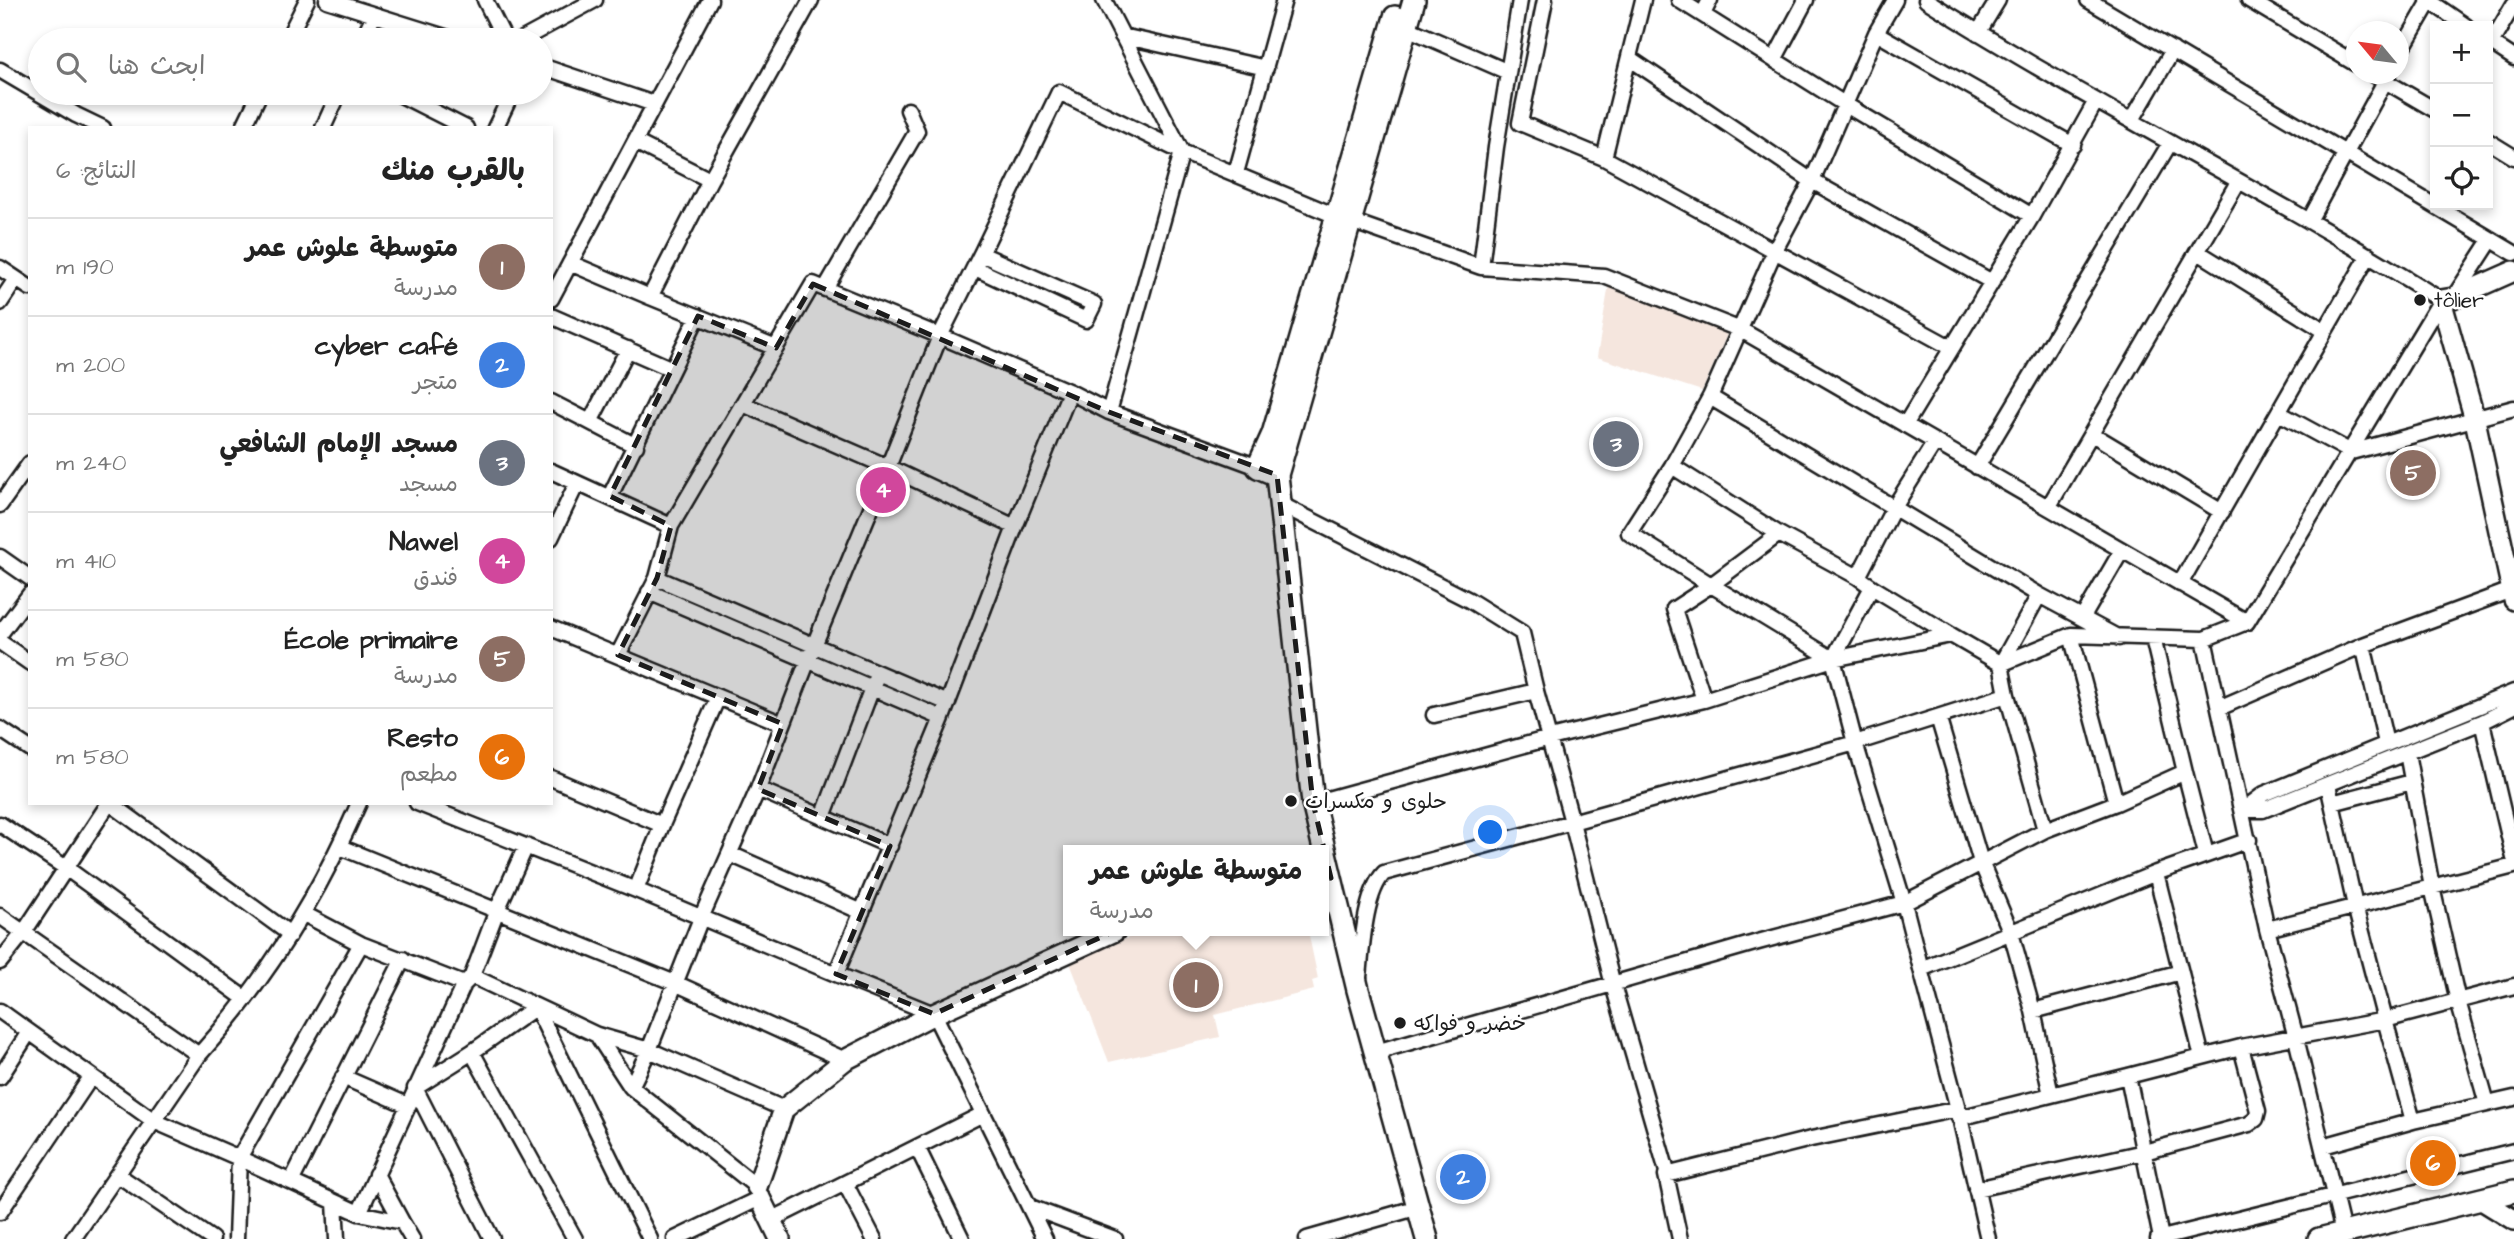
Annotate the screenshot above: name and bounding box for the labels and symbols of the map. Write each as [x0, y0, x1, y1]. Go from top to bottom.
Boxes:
north arrow [2346, 21, 2409, 84]
place label: tôlier [2434, 286, 2484, 315]
marker: tôlier [2412, 292, 2428, 308]
pin: 3 [1593, 418, 1639, 470]
pin: 5 [2390, 447, 2436, 499]
pin: 4 [860, 464, 906, 516]
place label: حلوى و مكسرات [1305, 787, 1446, 816]
marker: حلوى و مكسرات [1283, 793, 1299, 809]
your location [1473, 815, 1507, 849]
pin: 1 [1173, 959, 1219, 1011]
place label: خضر و فواكه [1414, 1009, 1526, 1038]
marker: خضر و فواكه [1392, 1015, 1408, 1031]
pin: 6 [2410, 1137, 2456, 1189]
pin: 2 [1440, 1151, 1486, 1203]

